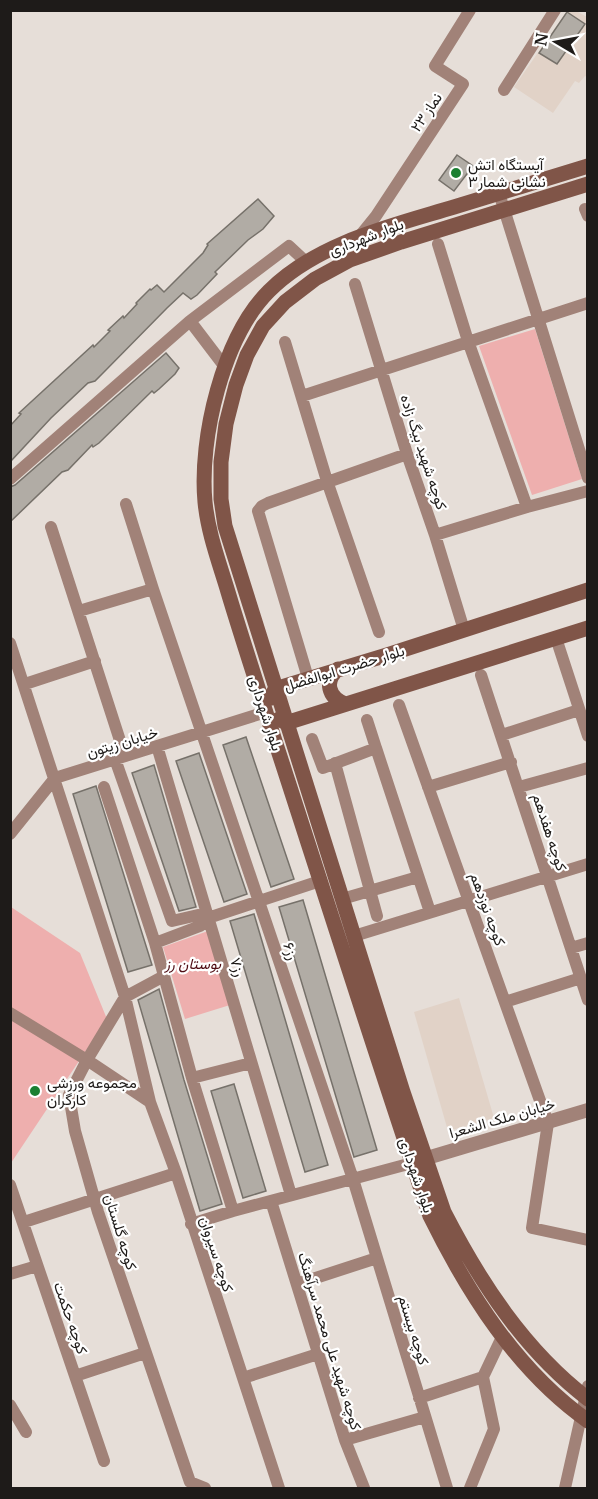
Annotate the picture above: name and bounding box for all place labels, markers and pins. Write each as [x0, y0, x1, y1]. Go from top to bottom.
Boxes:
place label: آیستگاه اتش نشانی شمار۳ [468, 155, 546, 192]
marker: آیستگاه اتش نشانی شمار۳ [449, 166, 463, 180]
place label: مجموعه ورزشی کارگران [47, 1073, 137, 1109]
marker: مجموعه ورزشی کارگران [28, 1084, 42, 1098]

